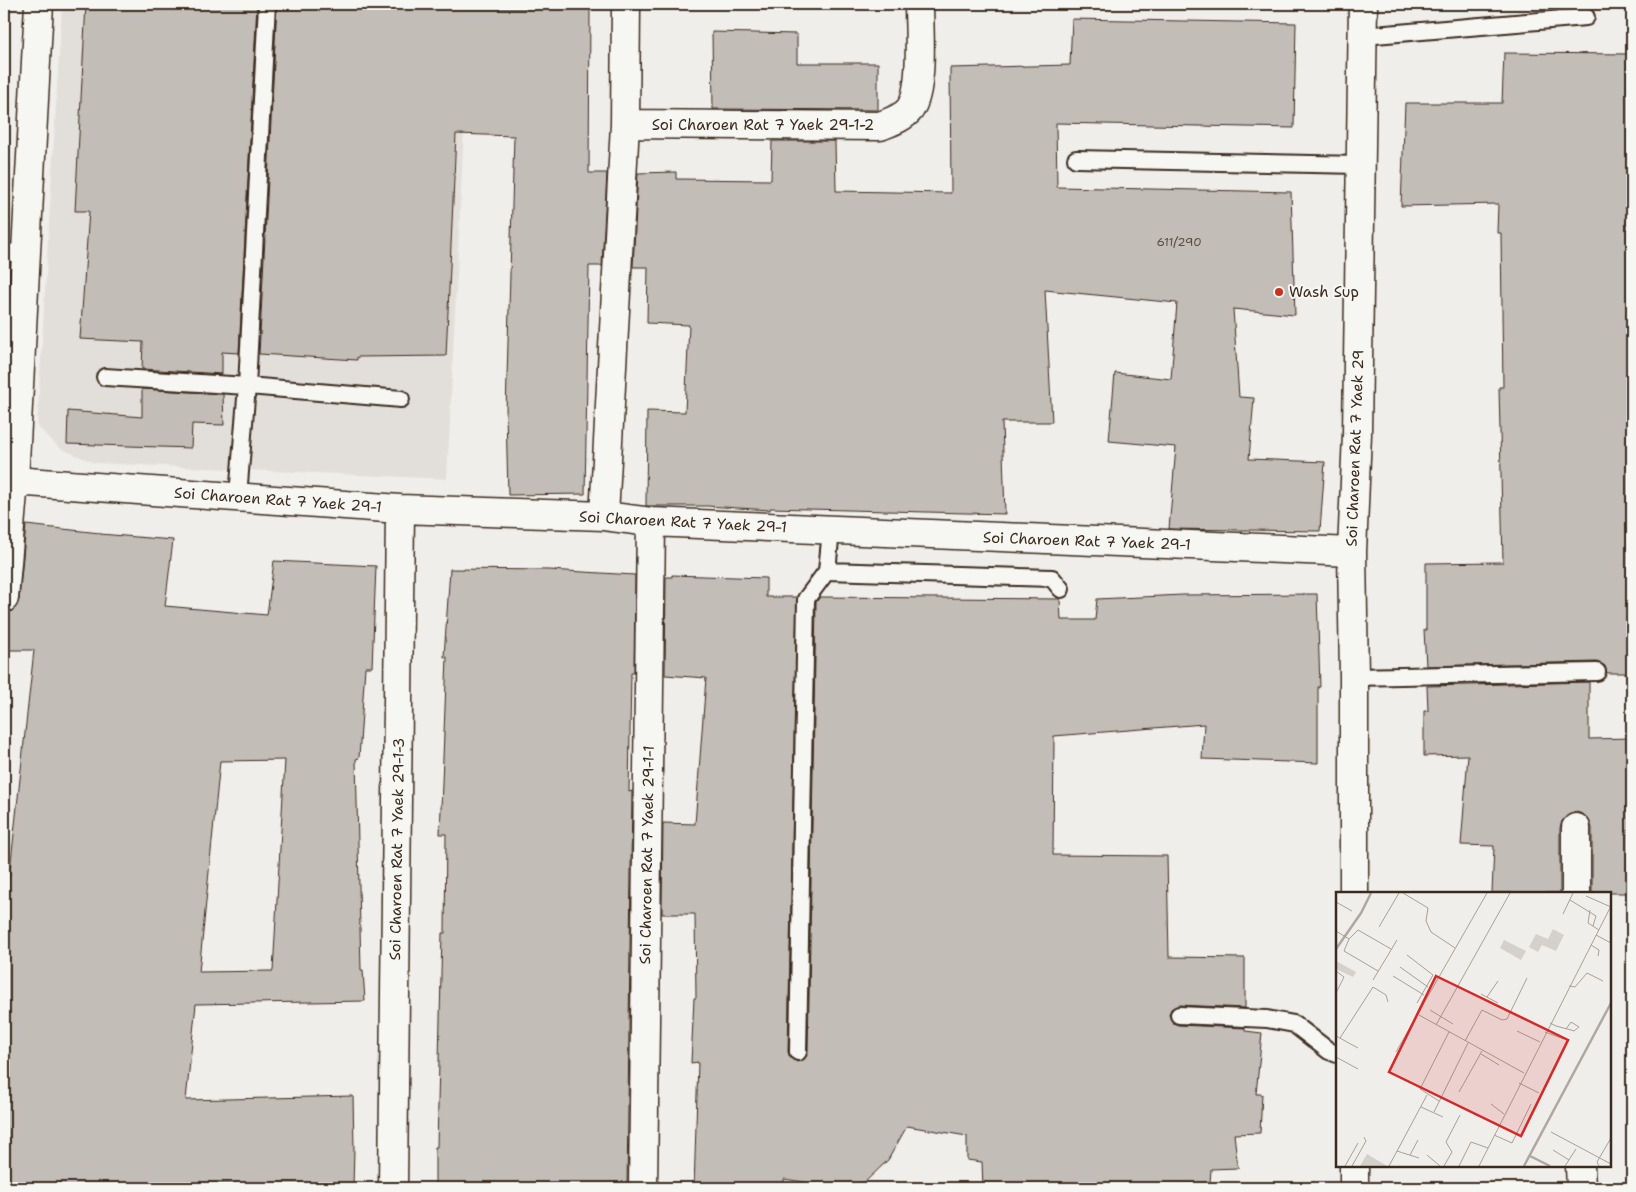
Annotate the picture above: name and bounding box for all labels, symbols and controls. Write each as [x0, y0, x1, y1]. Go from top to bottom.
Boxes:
street label: Soi Charoen Rat 7 Yaek 29-1-2 [652, 115, 874, 135]
house number: 611/290 [1156, 234, 1202, 250]
place label: Wash Sup [1289, 282, 1359, 302]
marker: Wash Sup [1273, 286, 1285, 298]
street label: Soi Charoen Rat 7 Yaek 29 [1342, 349, 1368, 547]
street label: Soi Charoen Rat 7 Yaek 29-1 [173, 483, 383, 517]
street label: Soi Charoen Rat 7 Yaek 29-1 [579, 507, 787, 537]
street label: Soi Charoen Rat 7 Yaek 29-1 [983, 527, 1191, 555]
street label: Soi Charoen Rat 7 Yaek 29-1-3 [385, 737, 409, 961]
street label: Soi Charoen Rat 7 Yaek 29-1-1 [635, 745, 659, 965]
inset map [1336, 892, 1611, 1167]

